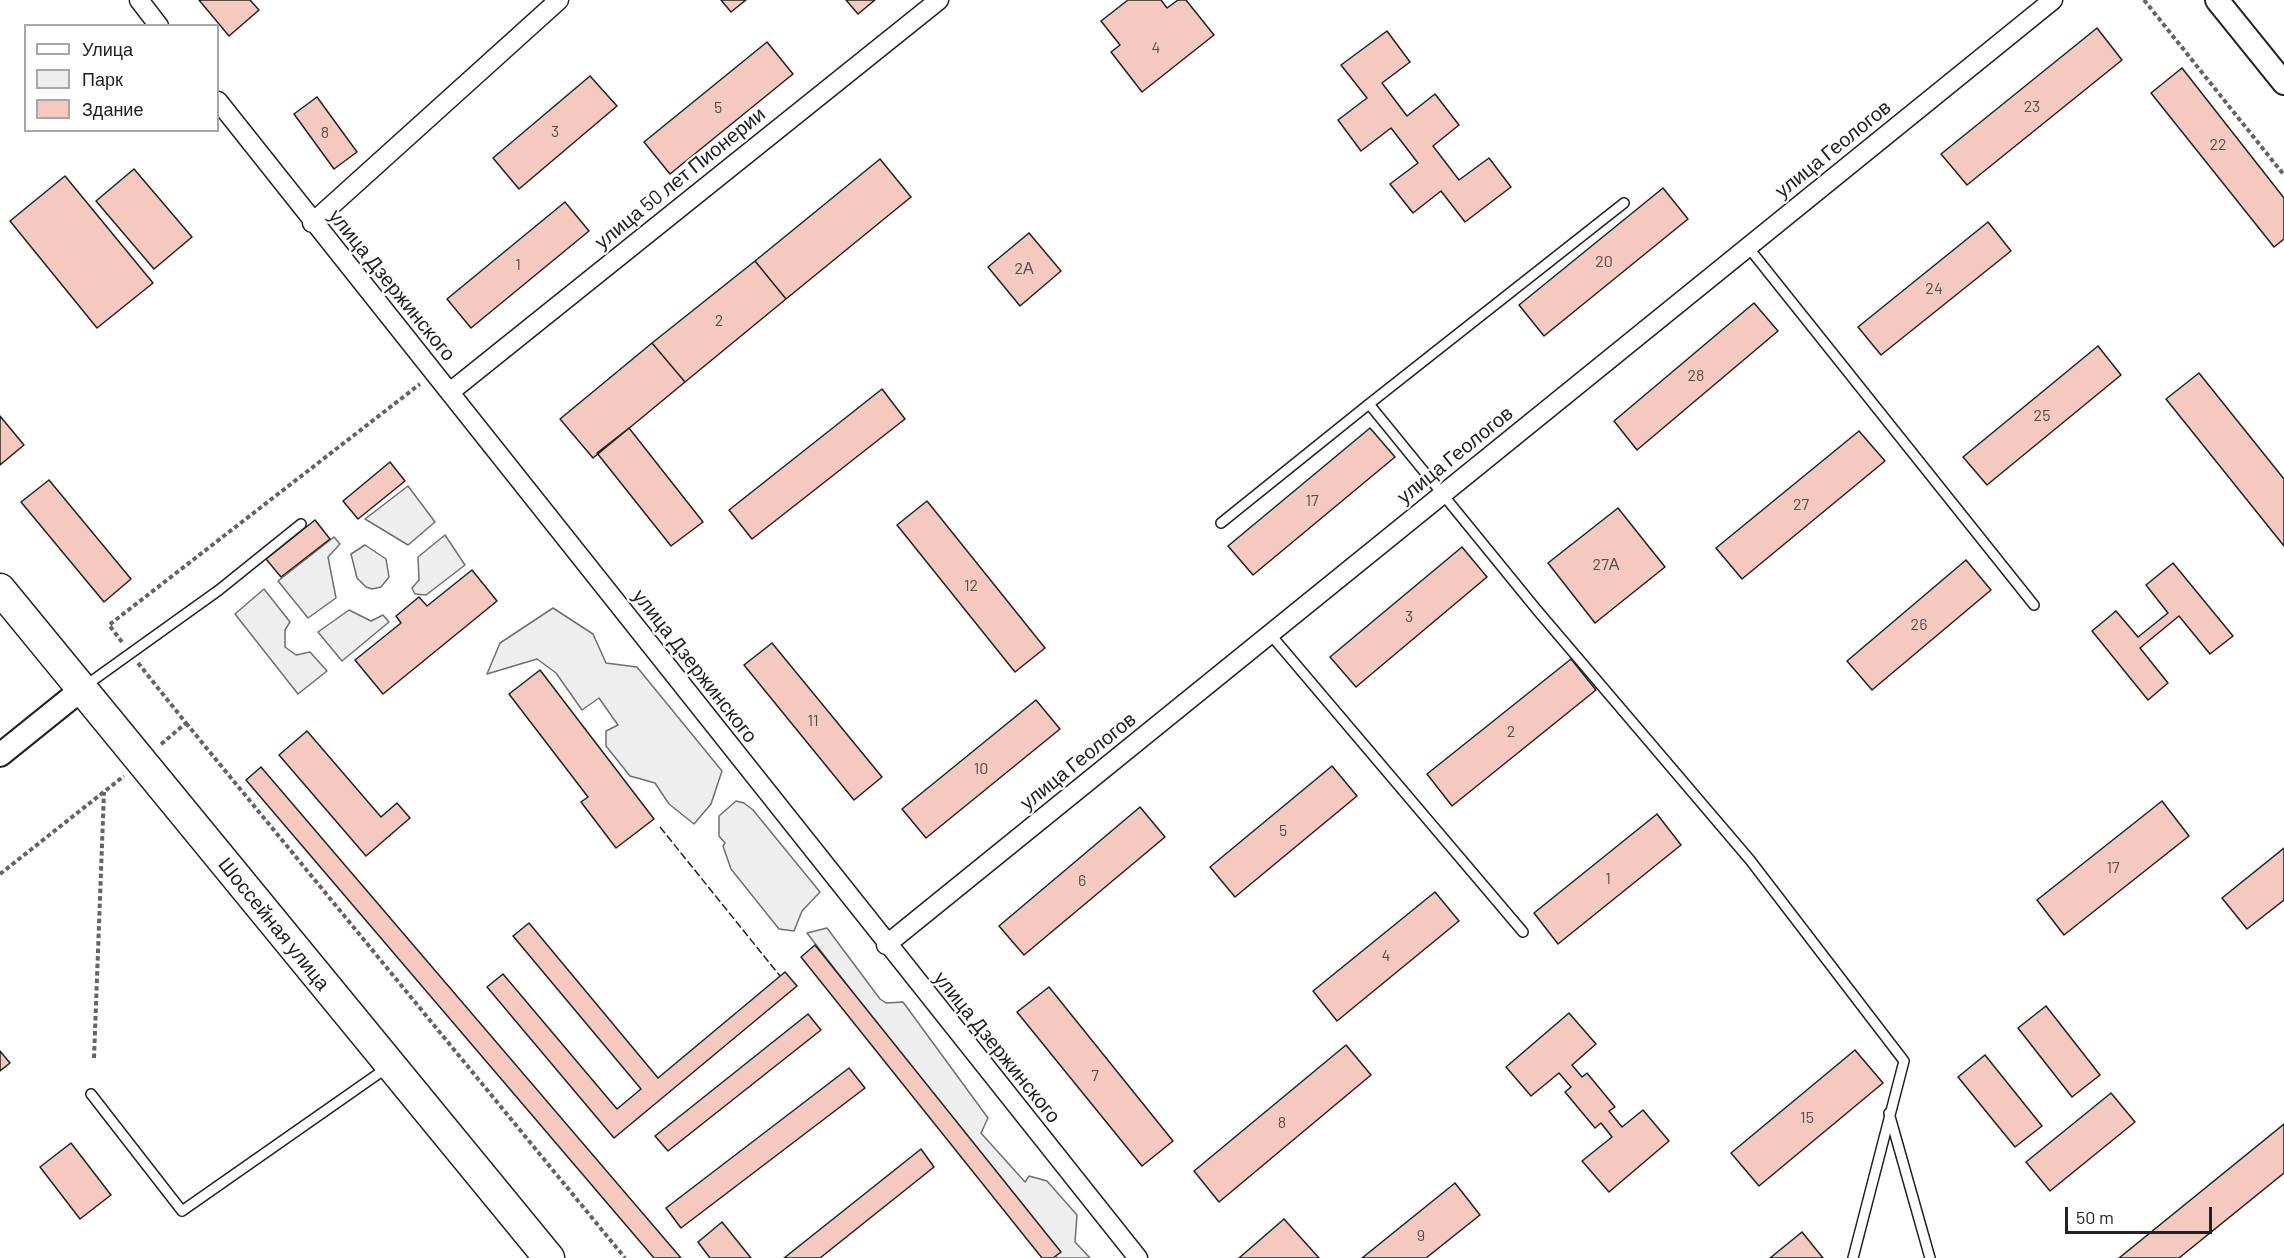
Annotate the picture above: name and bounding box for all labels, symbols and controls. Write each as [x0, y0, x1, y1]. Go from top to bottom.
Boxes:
legend [24, 24, 219, 132]
text: Улица [82, 38, 133, 60]
house number: 4 [1152, 38, 1160, 58]
text: Парк [82, 68, 123, 90]
street label: улица Геологов [1770, 95, 1896, 203]
house number: 23 [2024, 97, 2040, 117]
text: Здание [82, 98, 143, 120]
house number: 5 [714, 98, 722, 118]
street label: улица 50 лет Пионерии [590, 102, 770, 254]
house number: 3 [551, 122, 559, 142]
house number: 8 [321, 123, 329, 143]
house number: 22 [2209, 135, 2227, 155]
street label: улица Дзержинского [324, 204, 460, 366]
house number: 20 [1595, 252, 1613, 272]
house number: 1 [515, 255, 521, 275]
house number: 2А [1014, 259, 1034, 279]
house number: 24 [1925, 279, 1943, 299]
house number: 2 [715, 311, 723, 331]
house number: 28 [1688, 366, 1704, 386]
street label: улица Геологов [1392, 401, 1518, 509]
house number: 25 [2034, 406, 2050, 426]
house number: 17 [1305, 491, 1319, 511]
house number: 27 [1793, 495, 1809, 515]
house number: 27А [1593, 555, 1619, 575]
house number: 12 [964, 576, 978, 596]
street label: улица Дзержинского [628, 585, 762, 747]
house number: 3 [1405, 607, 1413, 627]
house number: 26 [1911, 615, 1927, 635]
street label: улица Геологов [1015, 707, 1141, 815]
house number: 11 [807, 711, 819, 731]
house number: 2 [1507, 722, 1515, 742]
house number: 10 [974, 759, 988, 779]
house number: 5 [1279, 821, 1287, 841]
street label: Шоссейная улица [213, 853, 335, 995]
house number: 17 [2106, 858, 2120, 878]
house number: 1 [1605, 869, 1611, 889]
house number: 6 [1078, 871, 1086, 891]
house number: 4 [1382, 946, 1390, 966]
street label: улица Дзержинского [929, 966, 1065, 1128]
house number: 7 [1091, 1066, 1099, 1086]
house number: 15 [1800, 1108, 1814, 1128]
house number: 8 [1278, 1113, 1286, 1133]
scale bar [2068, 1195, 2215, 1233]
text: 50 m [2076, 1206, 2114, 1228]
house number: 9 [1417, 1226, 1425, 1246]

